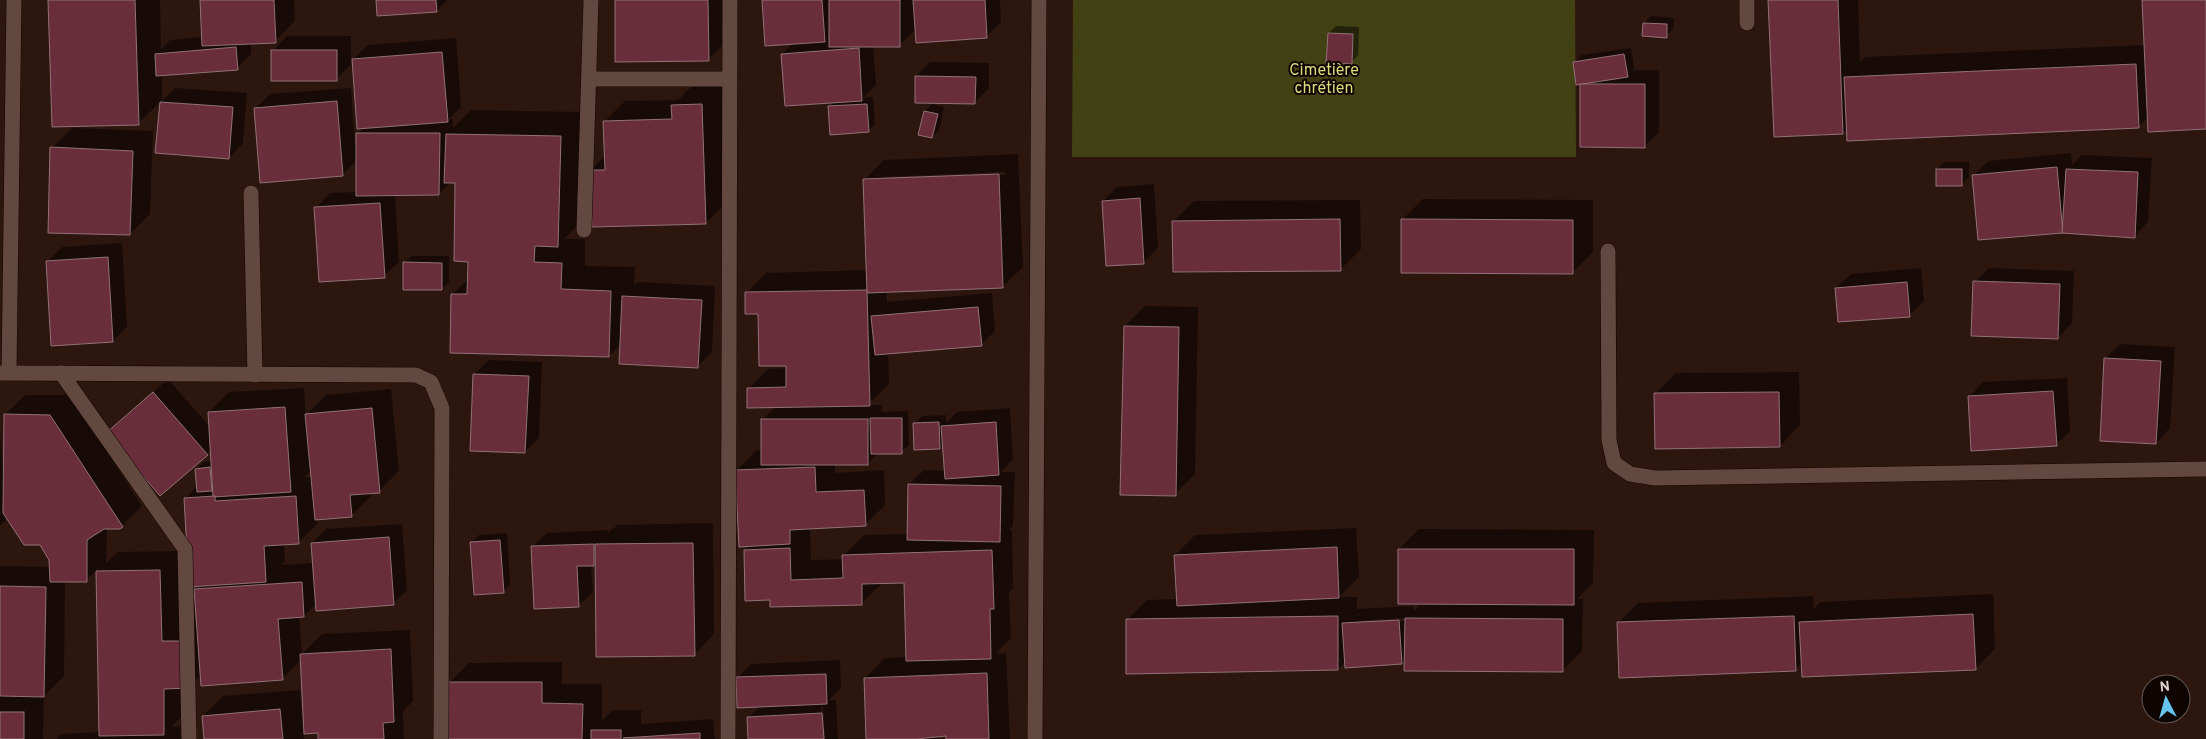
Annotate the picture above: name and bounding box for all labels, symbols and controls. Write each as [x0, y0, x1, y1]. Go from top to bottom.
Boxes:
park label: Cimetière chrétien [1289, 61, 1359, 99]
north arrow [2141, 674, 2191, 724]
text: N [2159, 679, 2171, 697]

